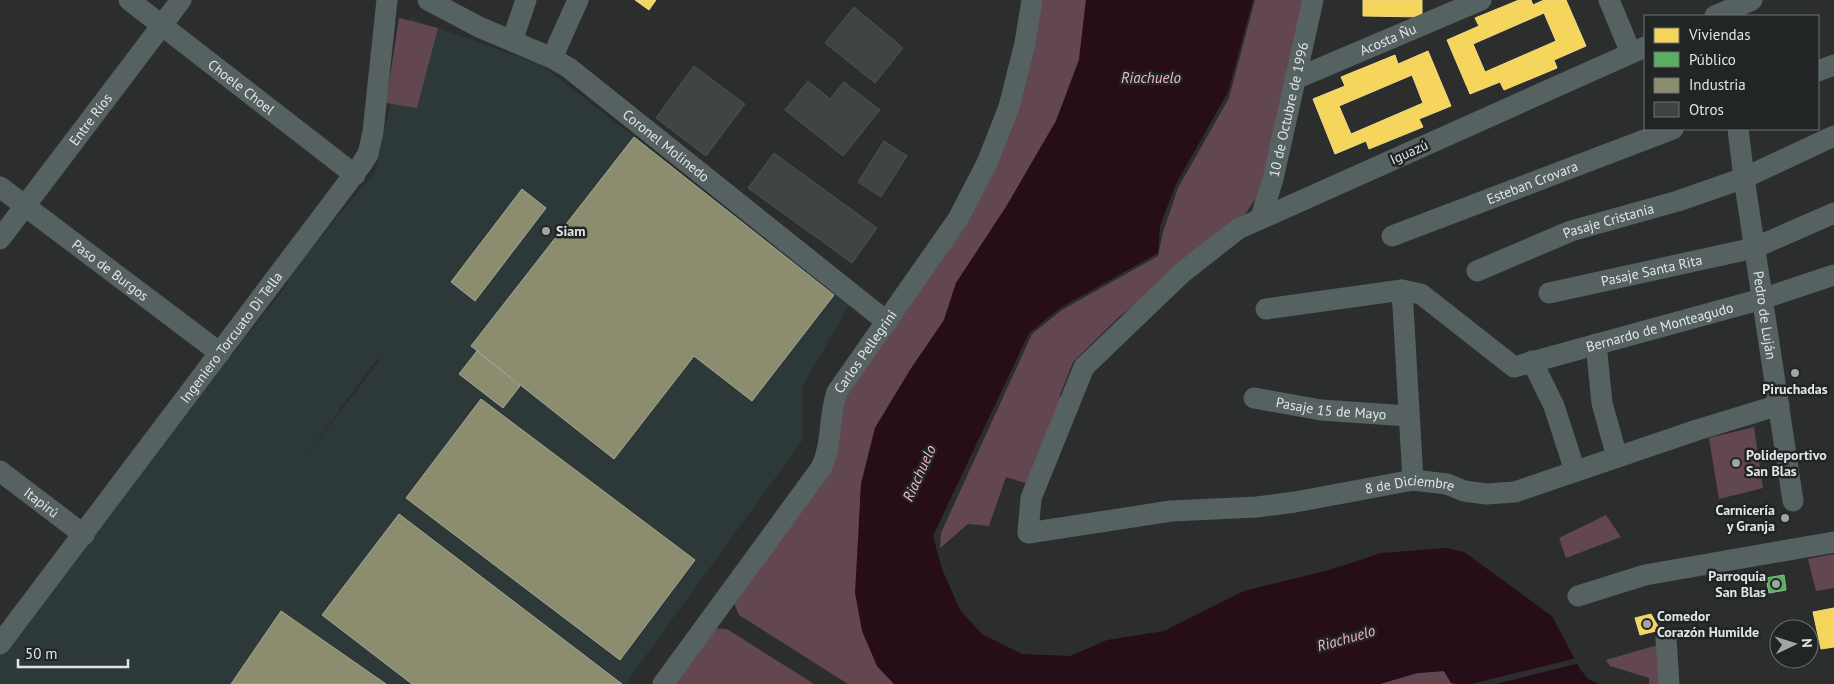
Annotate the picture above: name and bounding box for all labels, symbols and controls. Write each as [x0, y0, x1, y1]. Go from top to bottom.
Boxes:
legend [1644, 15, 1819, 130]
street label: Acosta Ñu [1357, 20, 1419, 60]
text: Viviendas [1688, 25, 1750, 44]
street label: 10 de Octubre de 1996 [1265, 40, 1312, 179]
text: Público [1689, 50, 1736, 69]
street label: Choele Choel [204, 55, 278, 118]
water label: Riachuelo [1121, 68, 1181, 87]
text: Industria [1689, 75, 1746, 94]
street label: Entre Ríos [65, 90, 116, 149]
text: Otros [1689, 100, 1724, 119]
street label: Coronel Molinedo [619, 105, 713, 186]
street label: Iguazú [1387, 136, 1431, 168]
street label: Esteban Crovara [1484, 157, 1580, 208]
street label: Pasaje Cristanía [1560, 199, 1656, 242]
place label: Siam [556, 222, 585, 240]
marker: Siam [540, 225, 552, 237]
street label: Paso de Burgos [68, 235, 152, 305]
street label: Pasaje Santa Rita [1599, 251, 1704, 290]
street label: Ingeniero Torcuato Di Tella [176, 268, 286, 407]
street label: Pedro de Luján [1749, 270, 1780, 361]
street label: Bernardo de Monteagudo [1584, 298, 1735, 356]
street label: Carlos Pellegrini [830, 306, 901, 397]
marker: Piruchadas [1789, 367, 1801, 379]
place label: Piruchadas [1762, 380, 1828, 398]
street label: Pasaje 15 de Mayo [1274, 393, 1387, 423]
water label: Riachuelo [898, 442, 940, 504]
place label: Polideportivo San Blas [1746, 446, 1827, 480]
marker: Polideportivo San Blas [1730, 457, 1742, 469]
street label: 8 de Diciembre [1363, 471, 1458, 498]
street label: Itapirú [20, 483, 63, 522]
place label: Carnicería y Granja [1716, 501, 1775, 535]
marker: Carnicería y Granja [1779, 512, 1791, 524]
place label: Parroquia San Blas [1708, 567, 1766, 601]
marker: Parroquia San Blas [1770, 578, 1782, 590]
place label: Comedor Corazón Humilde [1657, 607, 1759, 641]
marker: Comedor Corazón Humilde [1641, 618, 1653, 630]
north arrow [1769, 619, 1819, 669]
water label: Riachuelo [1315, 621, 1377, 655]
scale bar [18, 636, 128, 668]
text: N [1798, 638, 1816, 648]
text: 50 m [25, 644, 58, 663]

